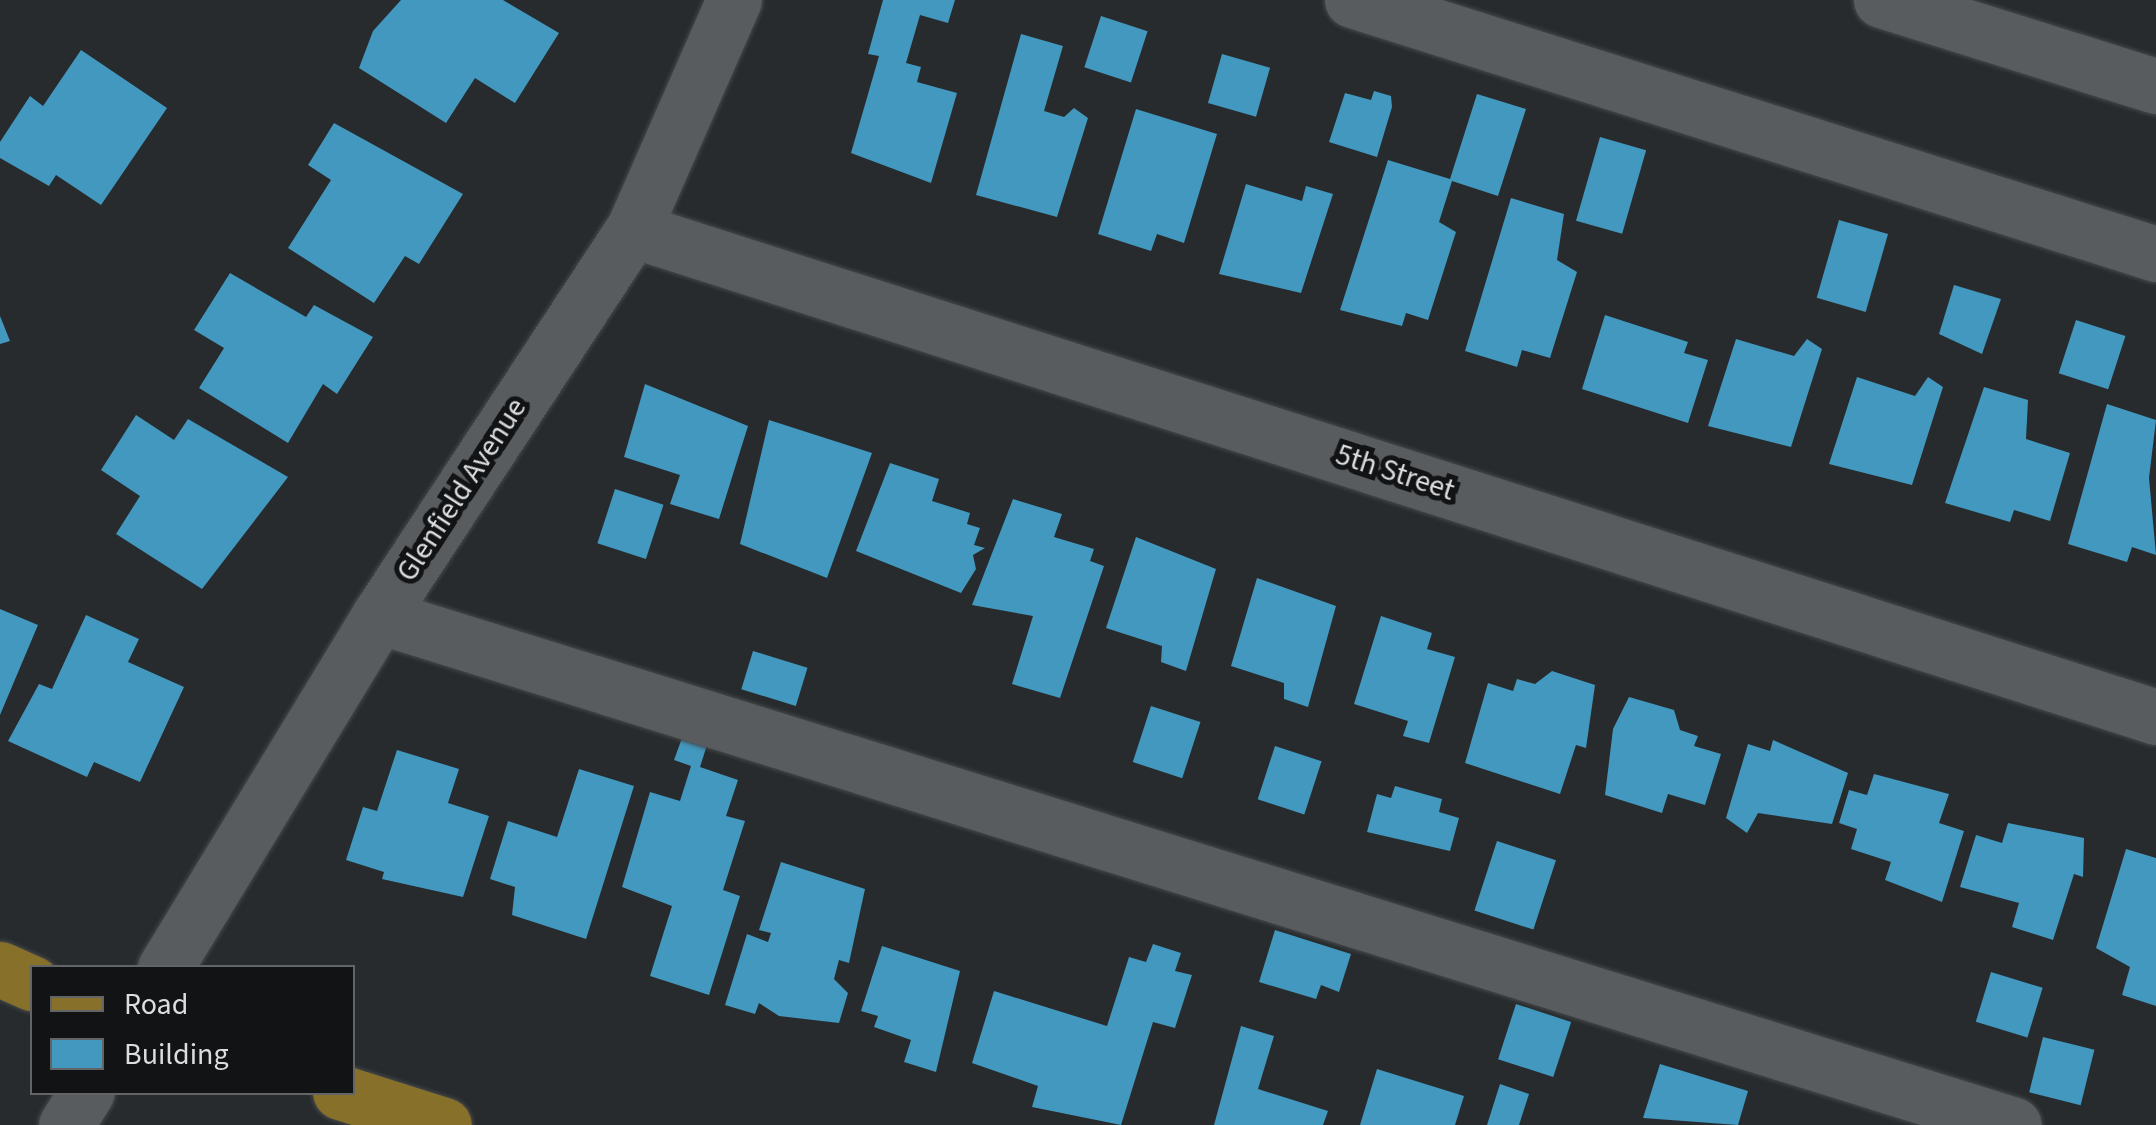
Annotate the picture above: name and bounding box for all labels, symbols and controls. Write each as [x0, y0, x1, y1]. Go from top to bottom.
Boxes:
street label: Glenfield Avenue [389, 392, 535, 588]
street label: 5th Street [1331, 437, 1459, 509]
legend [30, 965, 355, 1095]
text: Road [124, 983, 188, 1026]
text: Building [124, 1033, 229, 1076]

